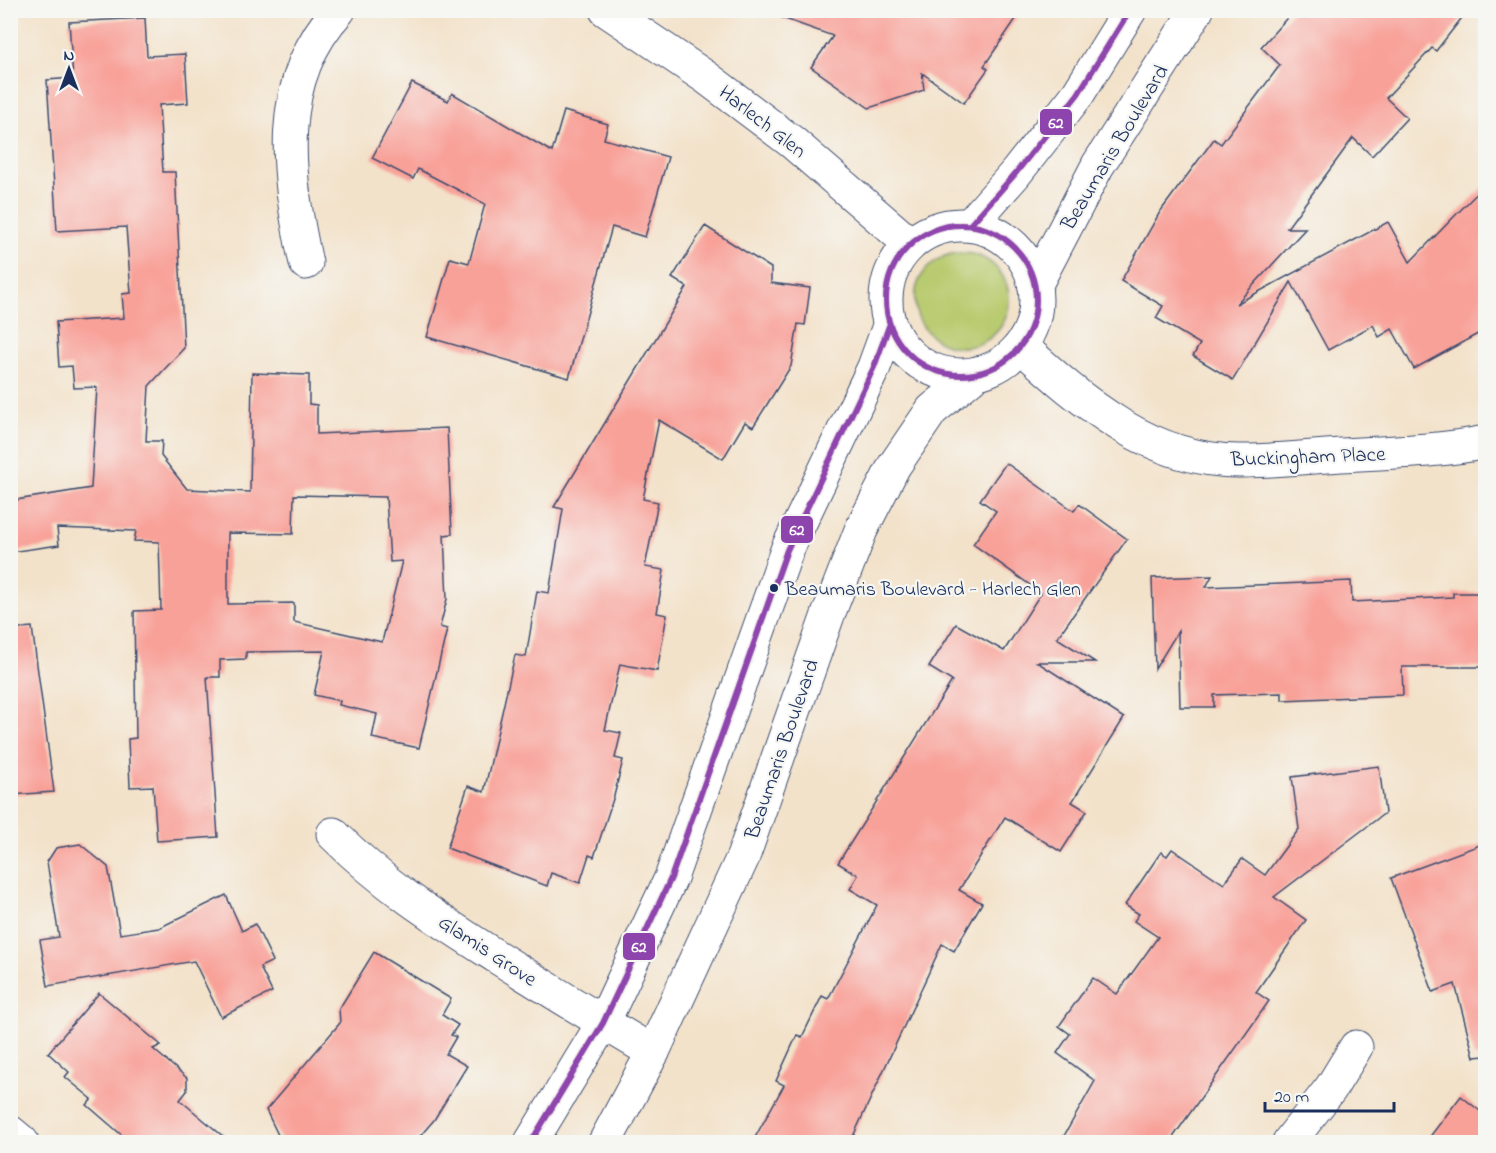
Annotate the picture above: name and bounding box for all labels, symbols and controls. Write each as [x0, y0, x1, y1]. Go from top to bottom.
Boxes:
north arrow [39, 39, 99, 99]
text: N [64, 44, 75, 68]
street label: Beaumaris Boulevard [1054, 59, 1177, 237]
street label: Harlech Glen [712, 79, 812, 166]
line badge: 62 [1039, 108, 1073, 136]
text: 62 [1048, 112, 1064, 136]
street label: Buckingham Place [1229, 440, 1387, 478]
line badge: 62 [780, 515, 814, 544]
text: 62 [789, 519, 805, 543]
place label: Beaumaris Boulevard - Harlech Glen [784, 576, 1081, 605]
marker: Beaumaris Boulevard - Harlech Glen [768, 582, 780, 594]
street label: Beaumaris Boulevard [738, 656, 828, 845]
street label: Glamis Grove [431, 908, 543, 995]
line badge: 62 [622, 932, 656, 961]
text: 62 [631, 936, 647, 960]
scale bar [1265, 1075, 1394, 1113]
text: 20 m [1274, 1085, 1309, 1111]

